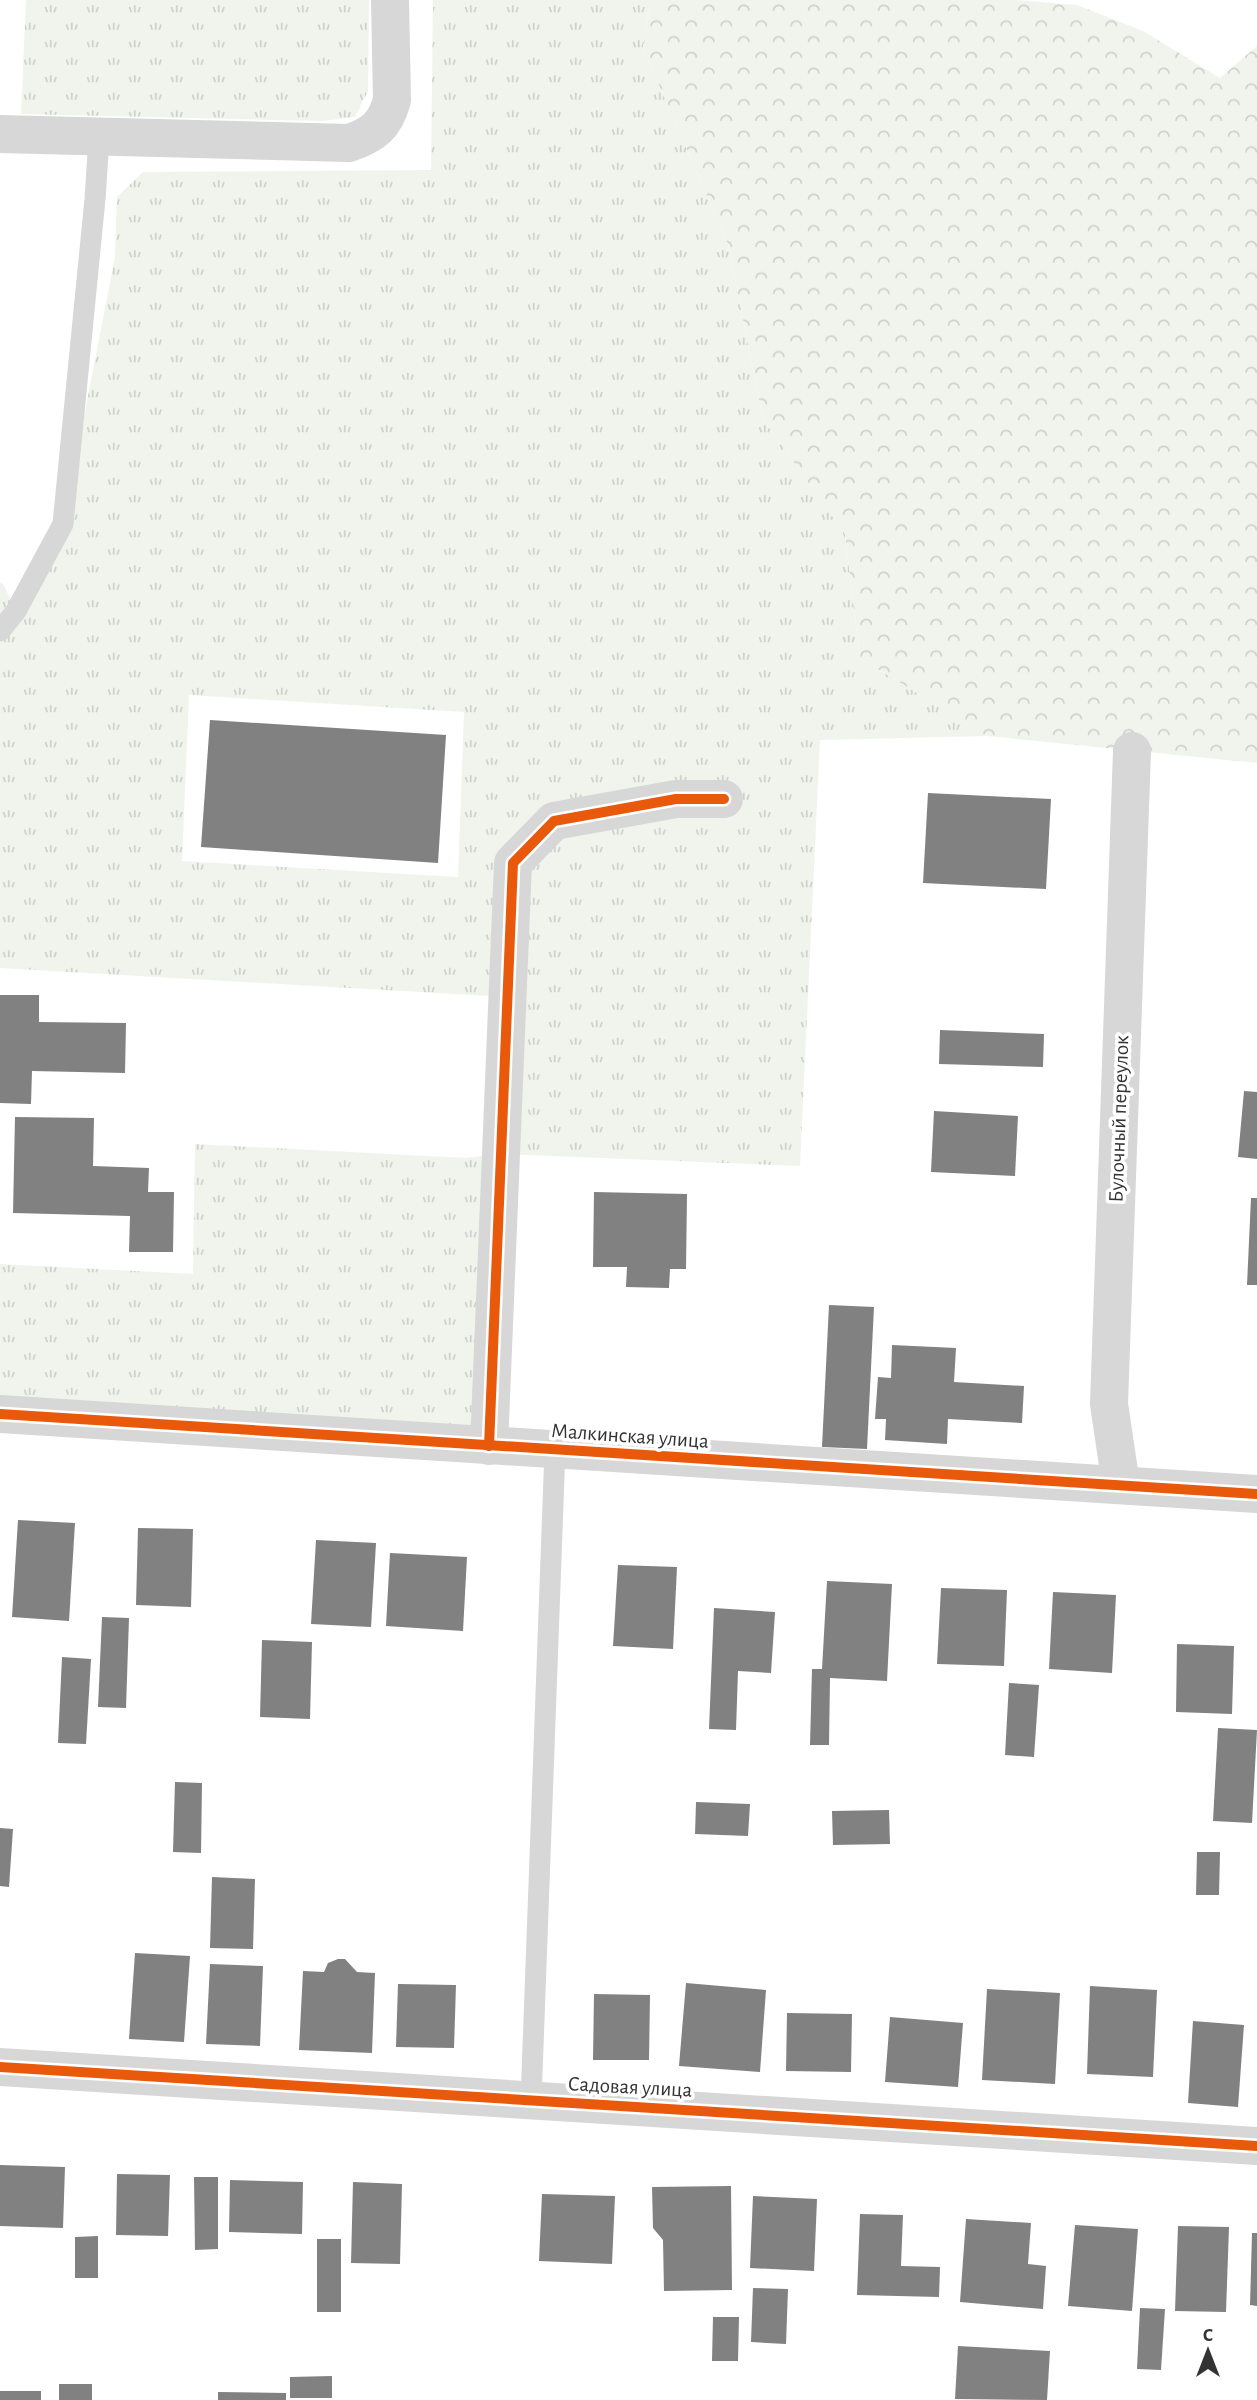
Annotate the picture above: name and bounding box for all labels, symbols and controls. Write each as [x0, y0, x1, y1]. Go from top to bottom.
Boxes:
street label: Булочный переулок [1106, 1035, 1132, 1203]
street label: Малкинская улица [550, 1420, 710, 1452]
street label: Садовая улица [567, 2073, 693, 2101]
north arrow [1173, 2316, 1243, 2386]
text: С [1203, 2326, 1213, 2345]

